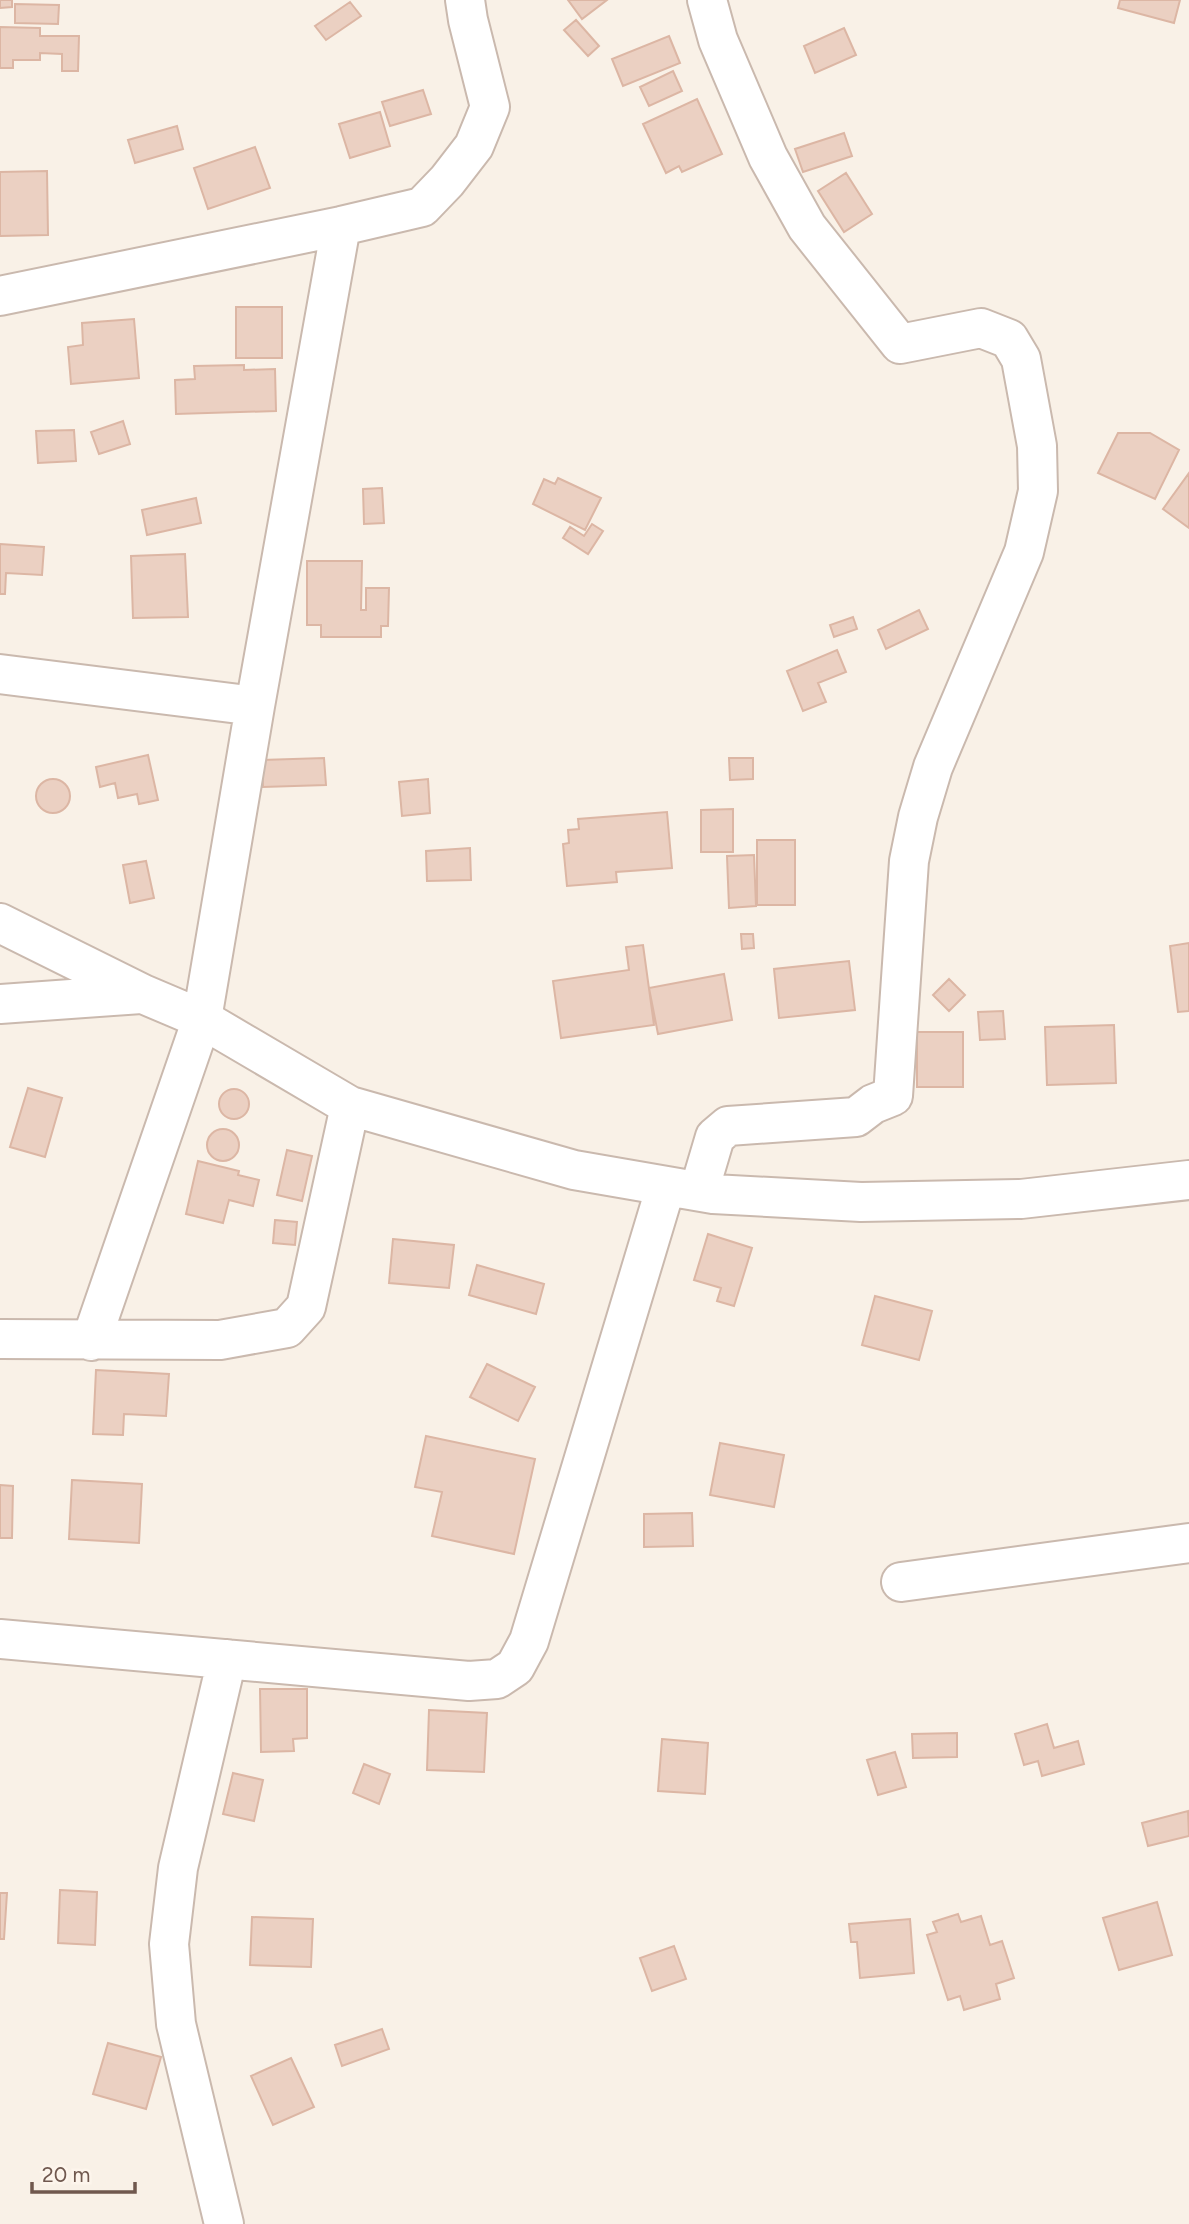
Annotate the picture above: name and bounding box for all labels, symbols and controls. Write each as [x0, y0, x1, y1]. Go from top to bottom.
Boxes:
scale bar [32, 2150, 135, 2194]
text: 20 m [42, 2162, 90, 2187]

